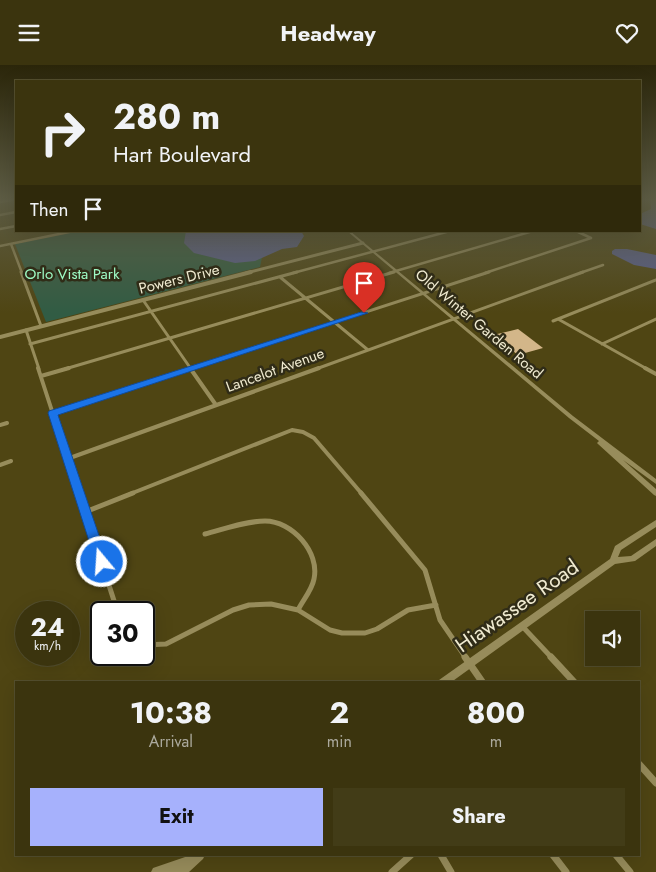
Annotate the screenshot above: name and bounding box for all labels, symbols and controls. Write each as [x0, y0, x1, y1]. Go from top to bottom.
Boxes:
text: Headway [280, 17, 376, 49]
icon: menu [15, 19, 43, 47]
icon: heart [613, 19, 641, 47]
text: 280 m [113, 92, 220, 142]
icon: right [30, 100, 95, 165]
text: Hart Boulevard [113, 138, 251, 170]
icon: arrive [79, 195, 107, 223]
text: Then [30, 196, 69, 223]
street label: Powers Drive [136, 258, 222, 300]
pin [343, 262, 385, 313]
park label: Orlo Vista Park [24, 263, 120, 285]
street label: Old Winter Garden Road [410, 264, 548, 384]
icon: arrive [350, 269, 378, 297]
street label: Lancelot Avenue [223, 342, 328, 398]
position arrow [75, 535, 127, 587]
street label: Hiawassee Road [449, 552, 585, 660]
speed limit sign: 30 [90, 601, 155, 666]
text: 24 [31, 609, 64, 645]
map controls [585, 611, 640, 666]
button: sound [585, 611, 640, 666]
text: km/h [34, 637, 61, 655]
text: 10:38 [130, 691, 212, 734]
text: 2 [330, 691, 349, 734]
text: 800 [467, 691, 525, 734]
text: Arrival [149, 730, 193, 753]
text: min [327, 730, 352, 753]
text: m [490, 730, 502, 753]
button: Exit [30, 788, 323, 846]
button: Share [333, 788, 625, 846]

